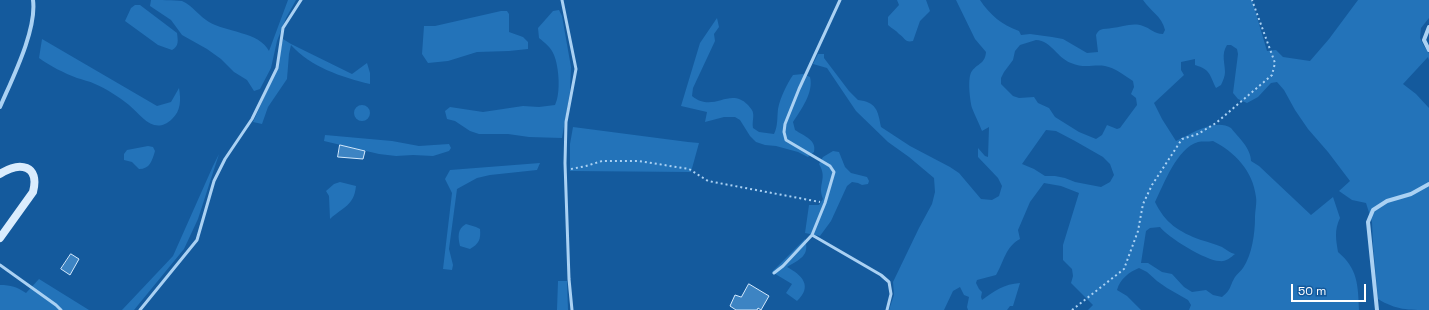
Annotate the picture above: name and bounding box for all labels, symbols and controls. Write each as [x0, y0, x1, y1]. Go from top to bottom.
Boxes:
scale bar [1293, 276, 1368, 302]
text: 50 m [1298, 283, 1326, 299]

